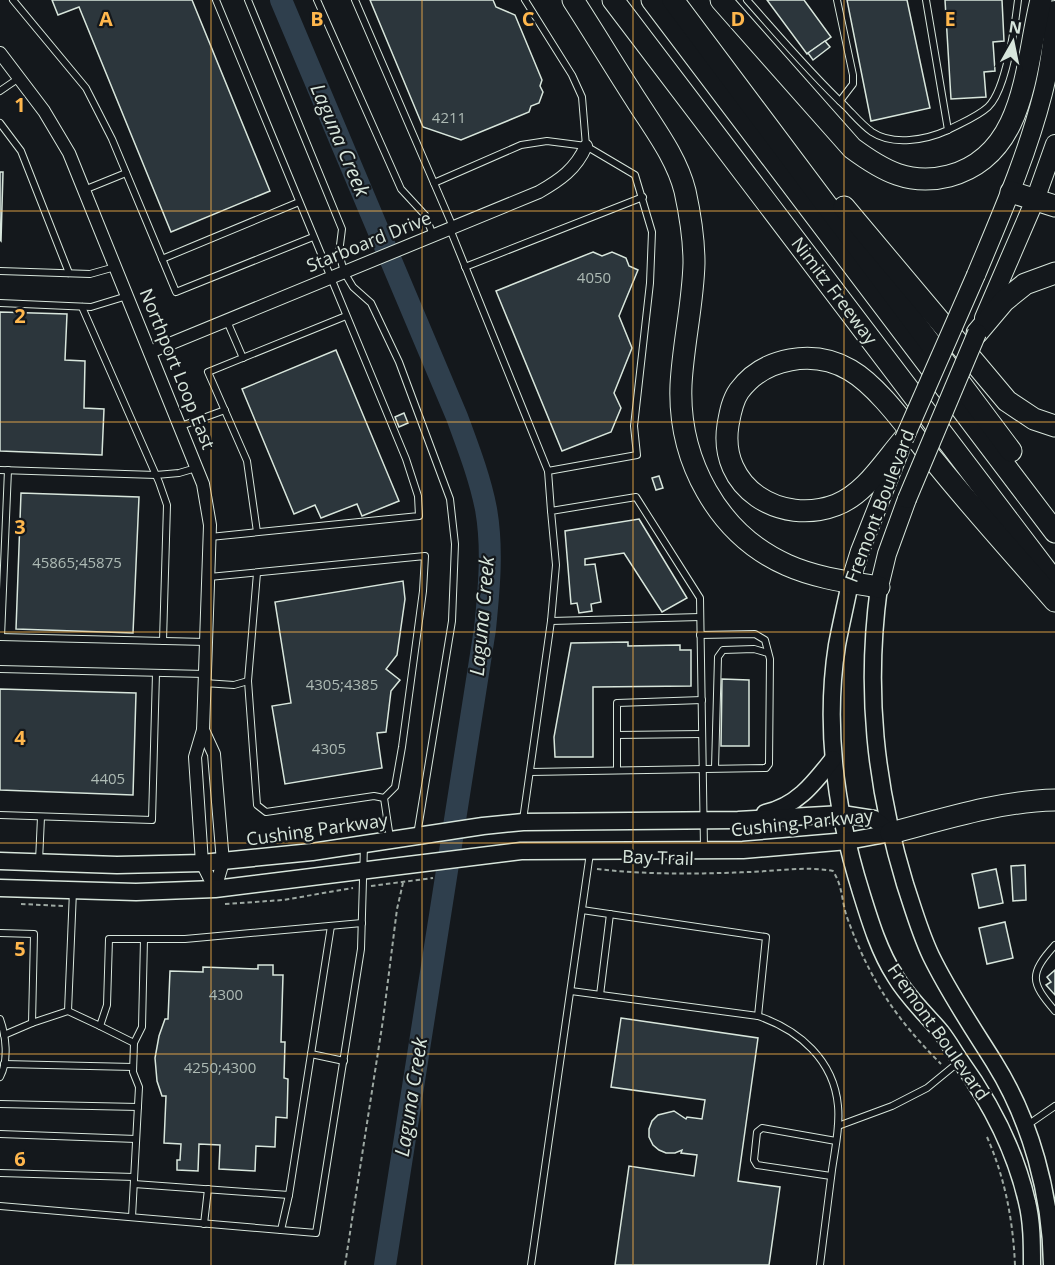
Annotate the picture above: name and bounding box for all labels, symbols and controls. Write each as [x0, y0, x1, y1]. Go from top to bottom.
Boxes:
text: A [99, 5, 113, 32]
text: B [310, 5, 324, 32]
text: C [522, 5, 535, 32]
text: D [731, 5, 745, 32]
text: E [944, 5, 956, 32]
north arrow [983, 12, 1043, 72]
text: N [1007, 15, 1023, 39]
water label: Laguna Creek [305, 79, 377, 202]
text: 1 [14, 91, 26, 118]
house number: 4211 [432, 107, 466, 127]
street label: Starboard Drive [303, 205, 435, 277]
street label: Nimitz Freeway [786, 232, 884, 350]
house number: 4050 [577, 267, 611, 287]
street label: Northport Loop East [135, 285, 221, 453]
text: 2 [14, 302, 26, 329]
street label: Fremont Boulevard [839, 426, 919, 586]
text: 3 [14, 513, 26, 540]
house number: 45865;45875 [32, 552, 122, 572]
water label: Laguna Creek [463, 554, 500, 677]
house number: 4305;4385 [306, 674, 378, 694]
text: 4 [14, 724, 26, 751]
house number: 4305 [312, 738, 346, 758]
house number: 4405 [91, 768, 125, 788]
street label: Cushing Parkway [730, 803, 875, 841]
street label: Cushing Parkway [245, 807, 390, 851]
street label: Bay Trail [622, 844, 694, 870]
text: 5 [14, 935, 26, 962]
street label: Fremont Boulevard [883, 958, 995, 1105]
house number: 4300 [209, 984, 243, 1004]
water label: Laguna Creek [388, 1034, 433, 1158]
house number: 4250;4300 [184, 1057, 256, 1077]
text: 6 [14, 1145, 26, 1172]

